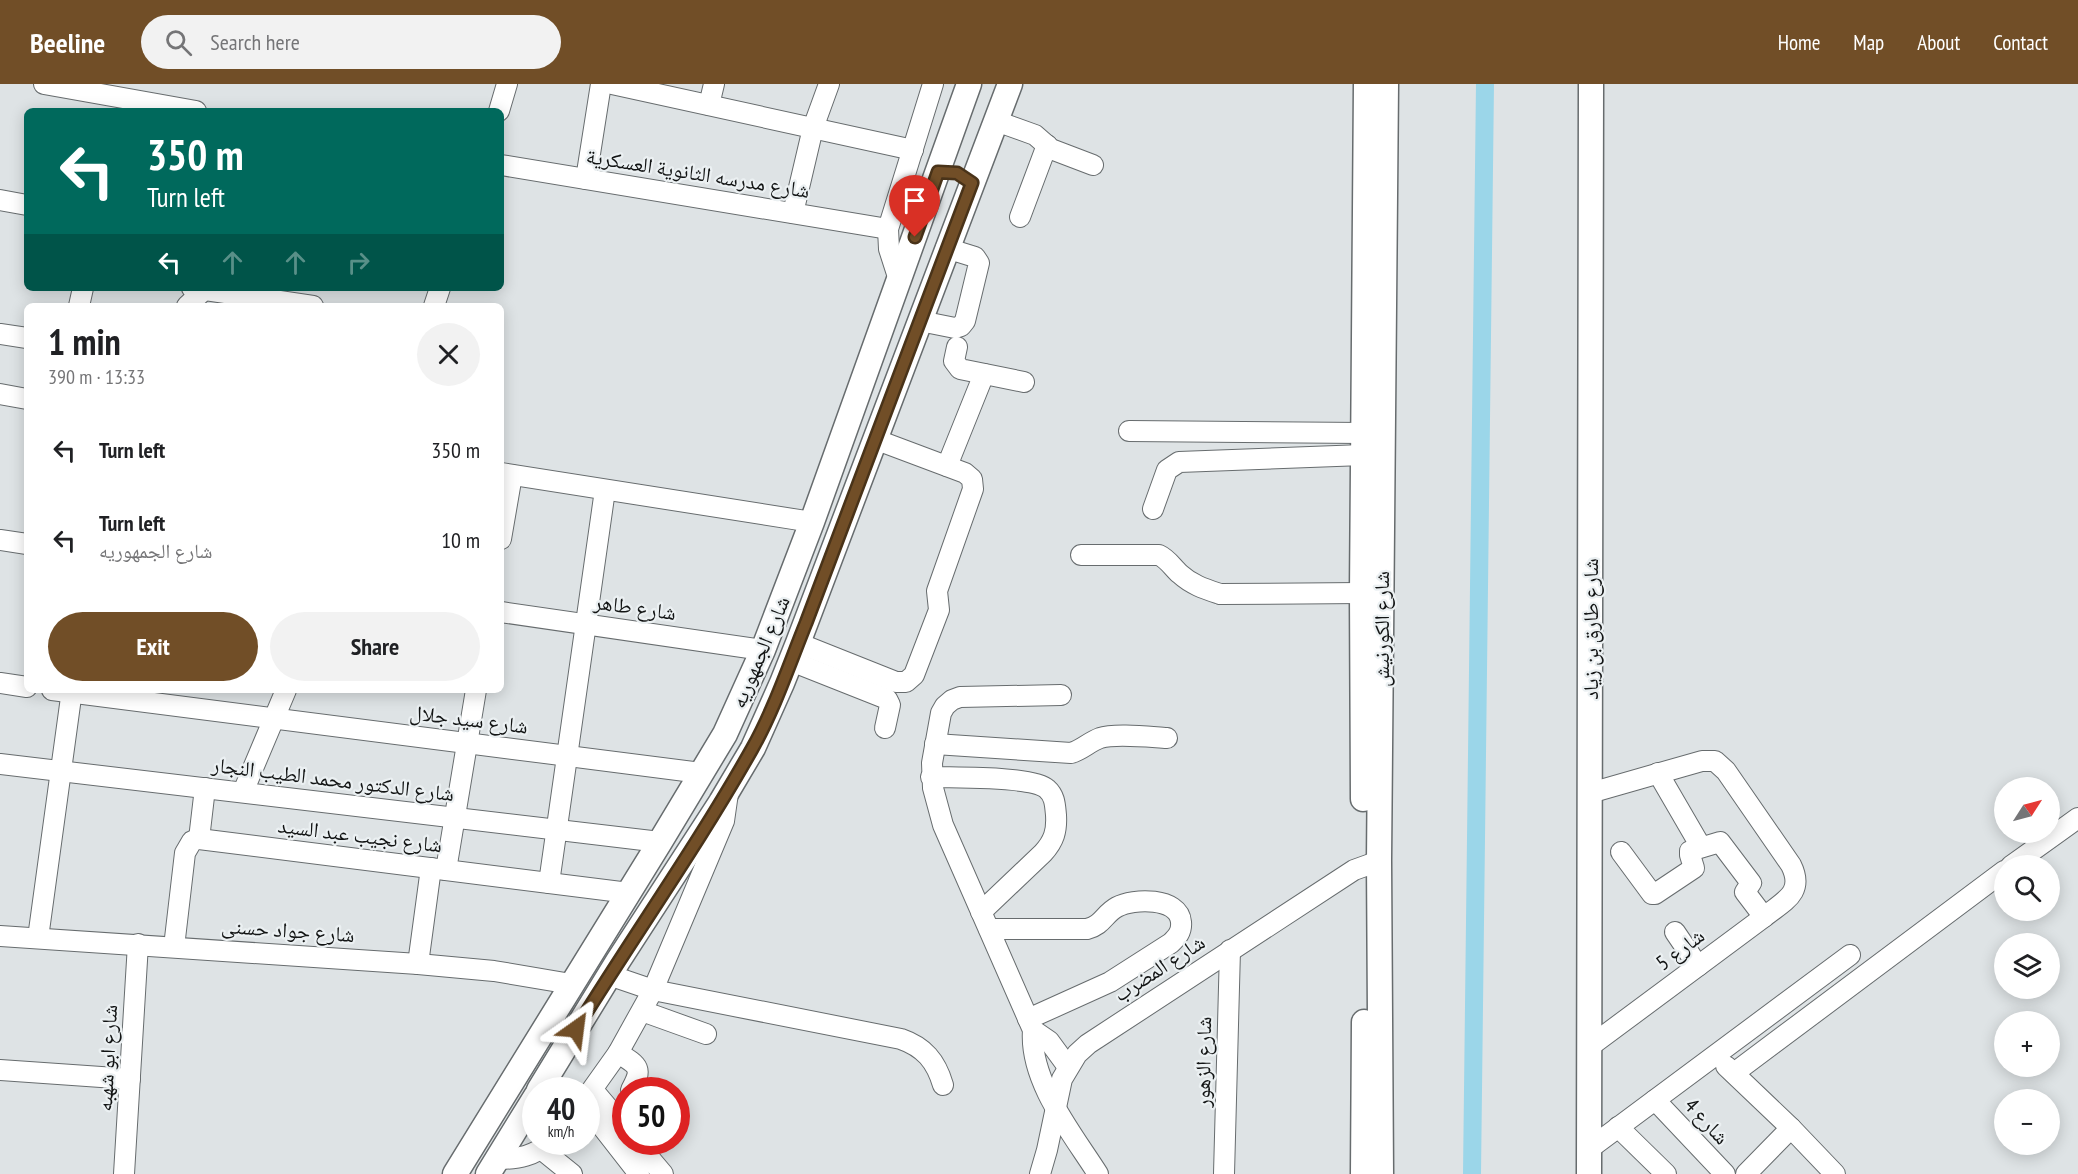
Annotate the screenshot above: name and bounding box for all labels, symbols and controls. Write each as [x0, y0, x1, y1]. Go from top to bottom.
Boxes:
search box [141, 15, 561, 69]
text: Beeline [30, 24, 105, 61]
icon: search [162, 26, 195, 59]
text: Search here [210, 28, 300, 56]
text: Home [1778, 29, 1820, 56]
text: Map [1853, 29, 1884, 56]
text: About [1917, 29, 1960, 56]
text: Contact [1993, 29, 2048, 56]
text: 350 m [147, 127, 244, 182]
icon: left [48, 132, 126, 210]
street label: شارع مدرسه الثانوية العسكرية [584, 142, 812, 204]
pin [889, 175, 940, 237]
text: Turn left [147, 180, 225, 214]
icon: arrive [898, 184, 931, 217]
icon: left [153, 246, 186, 279]
icon: ahead [216, 246, 249, 279]
icon: ahead [279, 246, 312, 279]
icon: right [342, 246, 375, 279]
text: 1 min [48, 318, 121, 365]
button: close [417, 323, 480, 386]
text: 390 m · 13:33 [48, 364, 145, 390]
icon: left [48, 434, 81, 467]
text: Turn left [99, 436, 165, 464]
text: 350 m [431, 436, 480, 464]
text: Turn left [99, 509, 165, 537]
icon: left [48, 524, 81, 557]
text: 10 m [441, 526, 480, 554]
text: شارع الجمهوريه [99, 538, 212, 564]
street label: شارع طارق بن زياد [1577, 558, 1604, 700]
street label: شارع الكورنيش [1368, 571, 1395, 687]
street label: شارع طاهر [591, 588, 678, 626]
street label: شارع الجمهوريه [724, 592, 796, 712]
button: Exit [48, 612, 258, 681]
button: Share [270, 612, 480, 681]
street label: شارع سيد جلال [408, 698, 530, 740]
street label: شارع الدكتور محمد الطيب النجار [209, 751, 456, 807]
north arrow [1994, 777, 2060, 843]
map controls [1994, 777, 2060, 1155]
street label: شارع نجيب عبد السيد [276, 812, 444, 858]
button: search [1994, 855, 2060, 921]
street label: شارع جواد حسنى [220, 912, 356, 948]
street label: شارع 5 [1650, 922, 1710, 976]
street label: شارع المضرب [1108, 928, 1210, 1008]
button: layers [1994, 933, 2060, 999]
position arrow [544, 997, 608, 1061]
street label: شارع ابو شهبه [91, 1004, 123, 1112]
button: + [1994, 1011, 2060, 1077]
street label: شارع الزهور [1189, 1016, 1217, 1109]
speed limit sign: 50 [612, 1077, 690, 1155]
text: 40 [547, 1089, 575, 1128]
button: − [1994, 1089, 2060, 1155]
street label: شارع 4 [1679, 1092, 1735, 1150]
text: km/h [548, 1122, 574, 1141]

